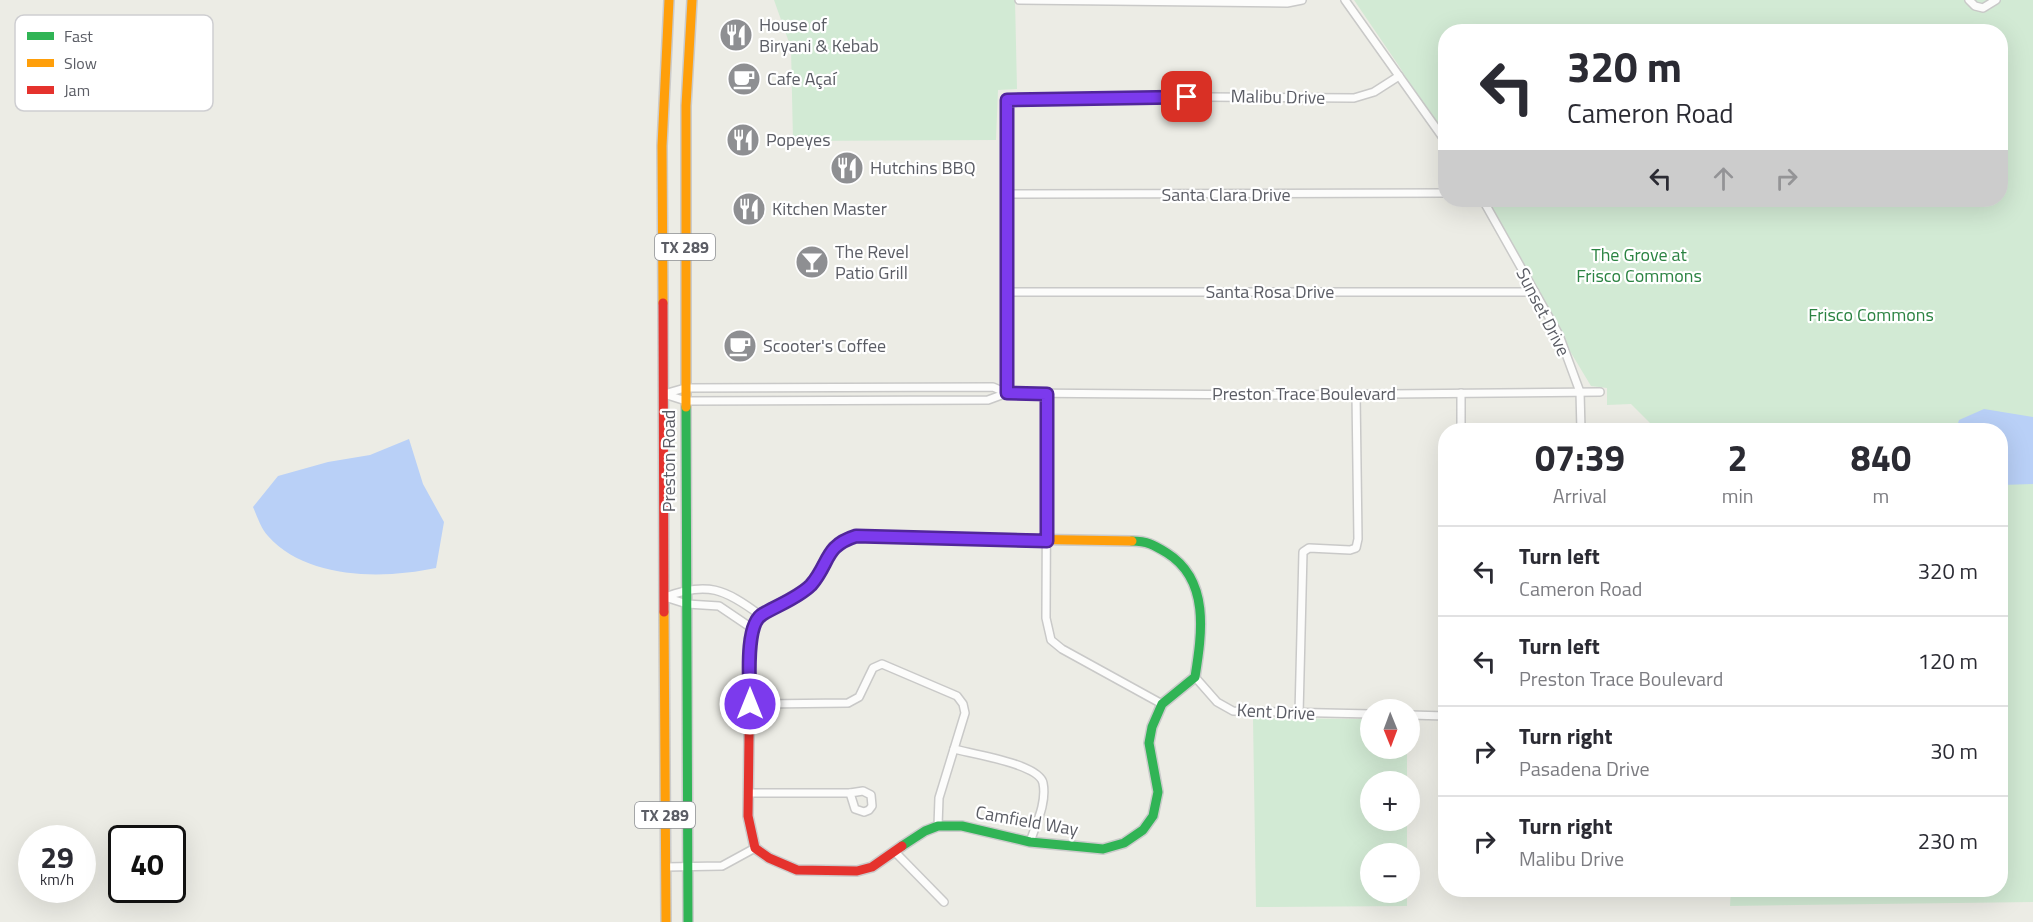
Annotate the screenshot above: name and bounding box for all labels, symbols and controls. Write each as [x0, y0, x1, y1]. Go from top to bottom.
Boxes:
place label: House of Biryani & Kebab [759, 11, 879, 59]
legend [15, 15, 213, 111]
restaurant icon: House of Biryani & Kebab [718, 17, 754, 53]
text: Fast [64, 24, 93, 48]
text: 320 m [1567, 34, 1682, 98]
icon: left [1468, 48, 1546, 126]
text: Slow [64, 51, 97, 75]
cafe icon: Cafe Açaí [726, 61, 762, 97]
place label: Cafe Açaí [767, 65, 838, 92]
pin [1161, 71, 1212, 122]
text: Jam [64, 78, 90, 102]
icon: arrive [1170, 80, 1203, 113]
street label: Malibu Drive [1230, 82, 1326, 111]
text: Cameron Road [1567, 92, 1734, 133]
restaurant icon: Popeyes [725, 122, 761, 158]
place label: Popeyes [766, 126, 831, 153]
restaurant icon: Hutchins BBQ [829, 150, 865, 186]
place label: Hutchins BBQ [870, 154, 976, 181]
icon: left [1644, 162, 1677, 195]
icon: ahead [1707, 162, 1740, 195]
icon: right [1770, 162, 1803, 195]
street label: Santa Clara Drive [1161, 181, 1291, 208]
restaurant icon: Kitchen Master [731, 191, 767, 227]
place label: Kitchen Master [772, 195, 887, 222]
road number: TX 289 [655, 234, 715, 260]
place label: The Revel Patio Grill [835, 238, 909, 286]
park label: The Grove at Frisco Commons [1576, 241, 1702, 289]
bar icon: The Revel Patio Grill [794, 244, 830, 280]
street label: Sunset Drive [1510, 263, 1577, 361]
street label: Santa Rosa Drive [1206, 278, 1334, 305]
park label: Frisco Commons [1808, 301, 1934, 328]
cafe icon: Scooter's Coffee [722, 328, 758, 364]
place label: Scooter's Coffee [763, 332, 886, 359]
street label: Preston Trace Boulevard [1212, 380, 1396, 407]
street label: Preston Road [655, 410, 682, 512]
text: 07:39 [1535, 430, 1625, 485]
text: 2 [1728, 430, 1748, 485]
text: 840 [1851, 430, 1911, 485]
text: Arrival [1553, 480, 1607, 511]
text: min [1722, 480, 1754, 511]
text: m [1872, 480, 1889, 511]
text: Turn left [1519, 539, 1600, 573]
text: 320 m [1918, 554, 1978, 588]
icon: left [1468, 555, 1501, 588]
text: Cameron Road [1519, 573, 1642, 604]
text: Turn left [1519, 629, 1600, 663]
text: 120 m [1918, 644, 1978, 678]
icon: left [1468, 645, 1501, 678]
text: Preston Trace Boulevard [1519, 663, 1723, 694]
position arrow [718, 672, 782, 736]
street label: Kent Drive [1236, 696, 1316, 727]
north arrow [1360, 699, 1420, 759]
map controls [1360, 699, 1420, 903]
text: Turn right [1519, 719, 1613, 753]
text: 30 m [1930, 734, 1978, 768]
icon: right [1468, 735, 1501, 768]
text: Pasadena Drive [1519, 753, 1650, 784]
button: + [1360, 771, 1420, 831]
street label: Camfield Way [974, 798, 1081, 843]
road number: TX 289 [635, 802, 695, 828]
text: Turn right [1519, 809, 1613, 843]
text: 230 m [1918, 824, 1978, 858]
speed limit sign: 40 [108, 825, 186, 903]
icon: right [1468, 825, 1501, 858]
text: 29 [40, 834, 74, 880]
button: − [1360, 843, 1420, 903]
text: Malibu Drive [1519, 843, 1624, 874]
text: km/h [40, 868, 74, 891]

